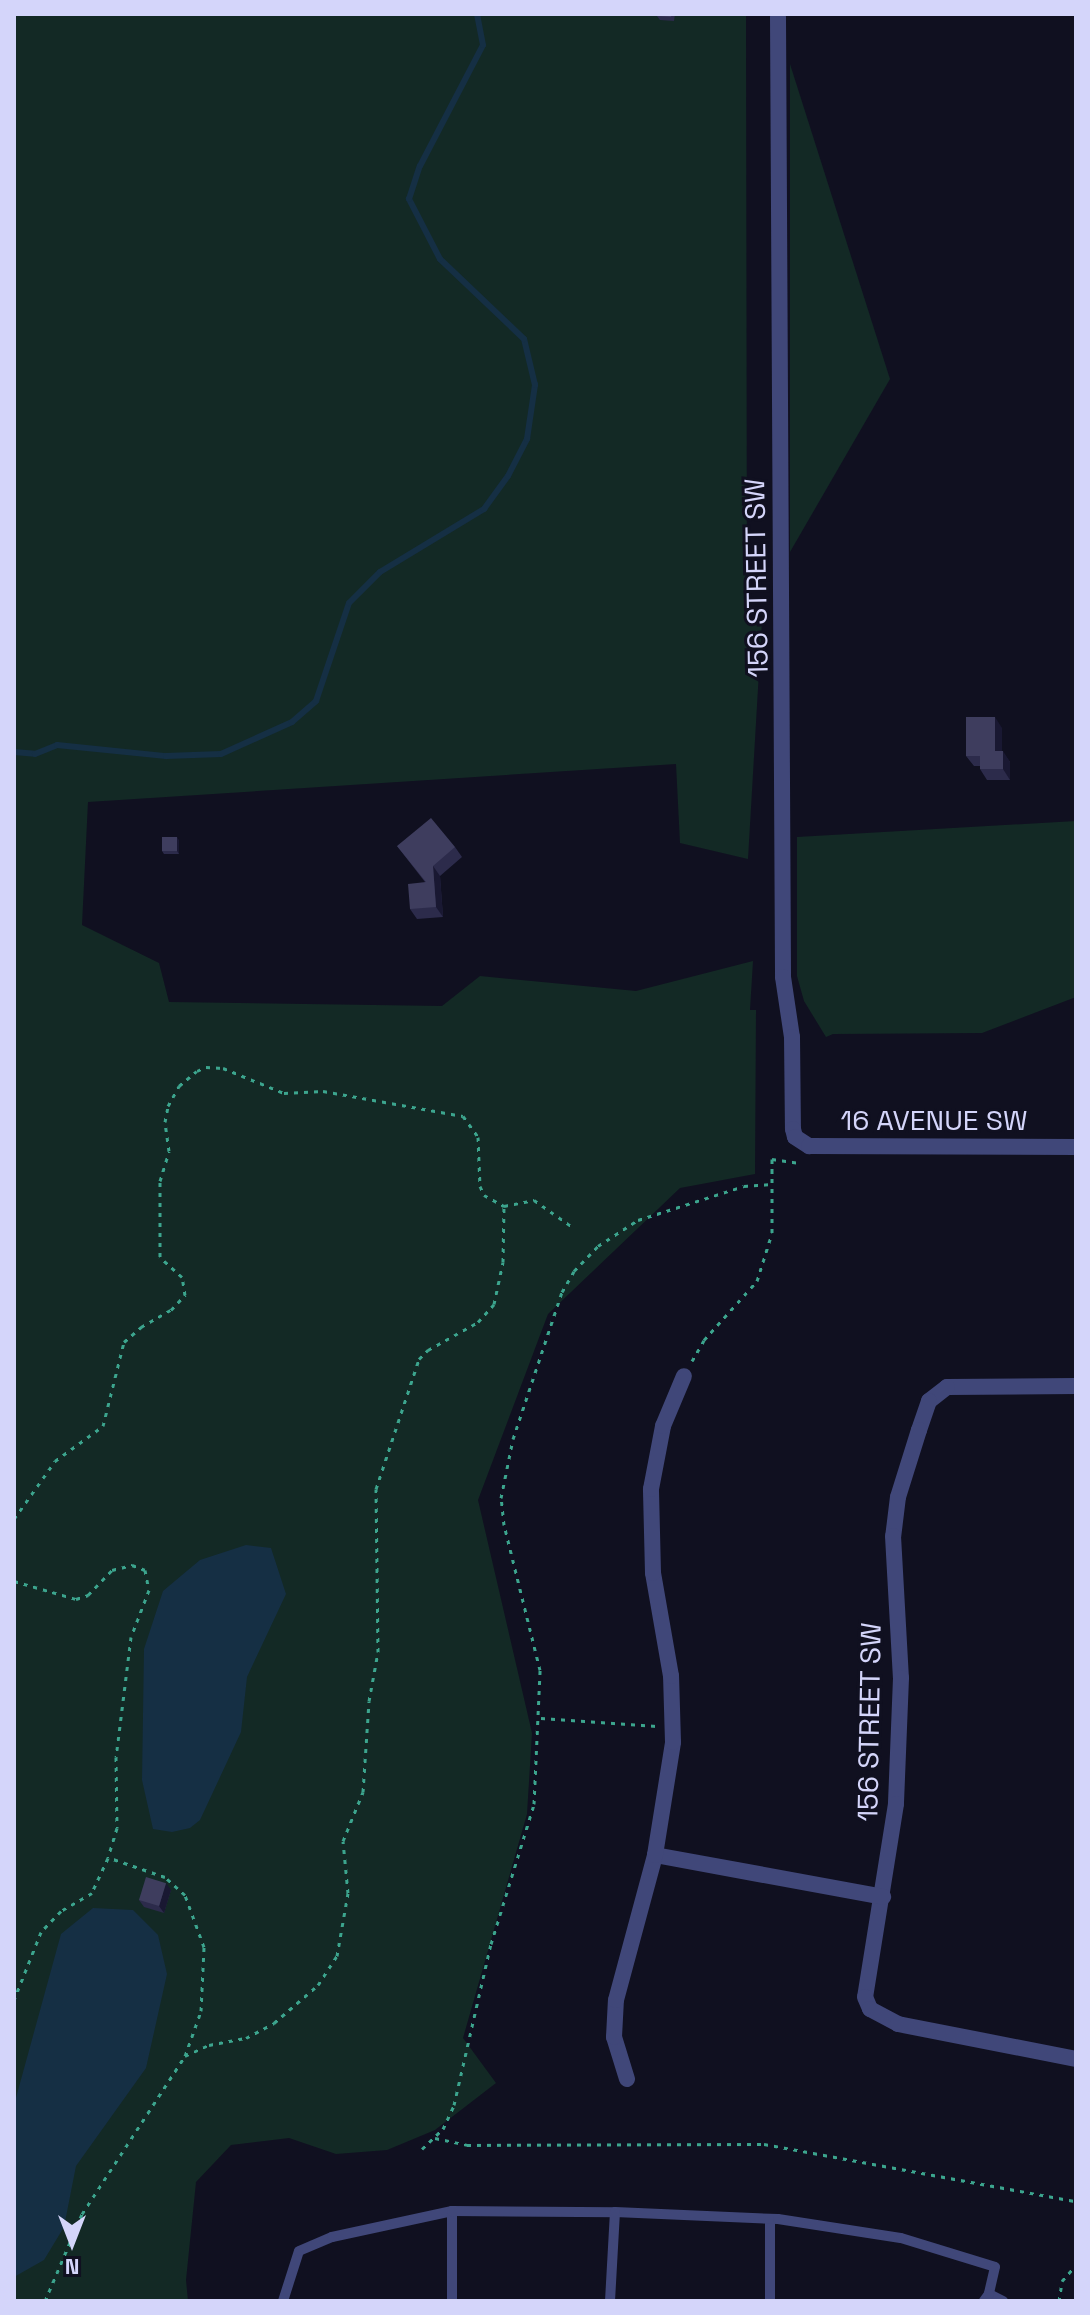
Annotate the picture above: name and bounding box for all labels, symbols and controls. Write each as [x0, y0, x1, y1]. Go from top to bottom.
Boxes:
street label: 156 STREET SW [737, 478, 775, 678]
street label: 16 AVENUE SW [840, 1103, 1028, 1137]
street label: 156 STREET SW [850, 1622, 888, 1822]
north arrow [32, 2203, 112, 2283]
text: N [65, 2253, 79, 2281]

